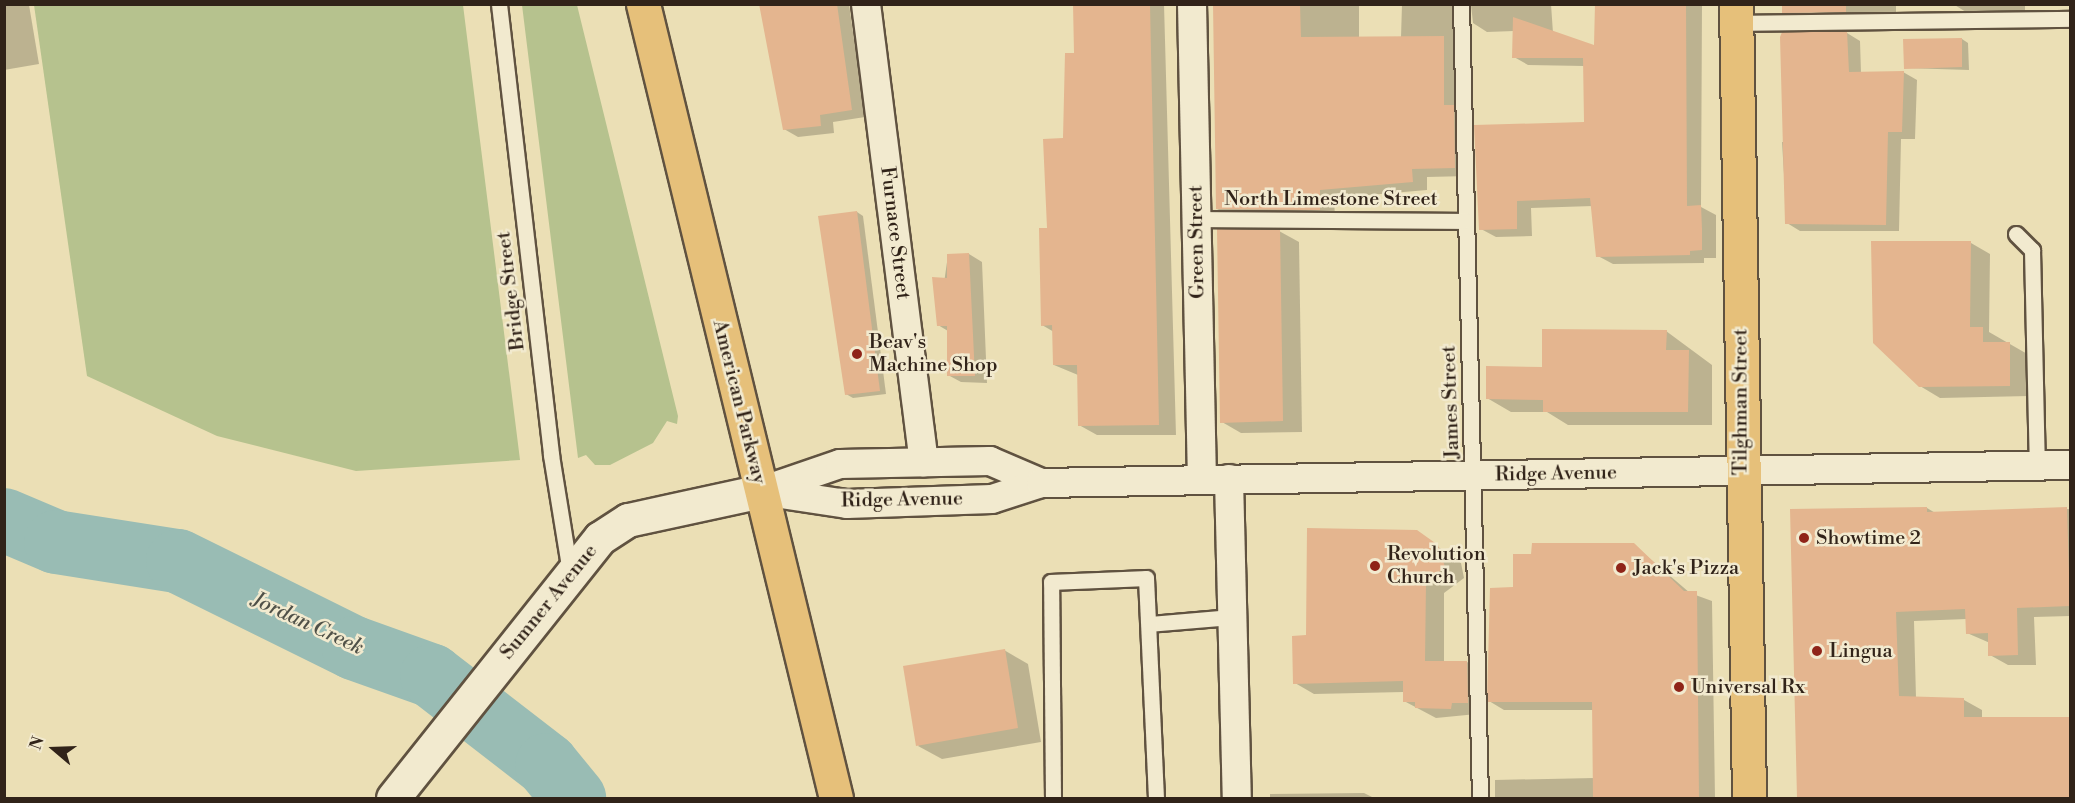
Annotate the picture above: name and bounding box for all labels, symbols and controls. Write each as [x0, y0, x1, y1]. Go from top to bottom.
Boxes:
street label: Furnace Street [875, 165, 915, 301]
street label: Green Street [1184, 185, 1210, 299]
street label: North Limestone Street [1224, 187, 1438, 211]
street label: Bridge Street [492, 230, 530, 352]
street label: American Parkway [707, 317, 771, 487]
street label: Tilghman Street [1729, 329, 1753, 475]
place label: Beav's Machine Shop [869, 330, 998, 377]
street label: James Street [1437, 345, 1465, 459]
marker: Beav's Machine Shop [850, 347, 864, 361]
street label: Ridge Avenue [1495, 461, 1617, 487]
street label: Ridge Avenue [841, 487, 963, 513]
place label: Showtime 2 [1816, 526, 1921, 550]
marker: Showtime 2 [1797, 531, 1811, 545]
street label: Sumner Avenue [495, 540, 603, 664]
place label: Revolution Church [1387, 542, 1486, 589]
place label: Jack's Pizza [1633, 556, 1739, 580]
marker: Revolution Church [1368, 559, 1382, 573]
marker: Jack's Pizza [1614, 561, 1628, 575]
water label: Jordan Creek [248, 587, 368, 661]
place label: Lingua [1829, 639, 1893, 663]
marker: Lingua [1810, 644, 1824, 658]
place label: Universal Rx [1691, 675, 1805, 699]
marker: Universal Rx [1672, 680, 1686, 694]
north arrow [24, 719, 84, 779]
text: N [25, 734, 48, 752]

